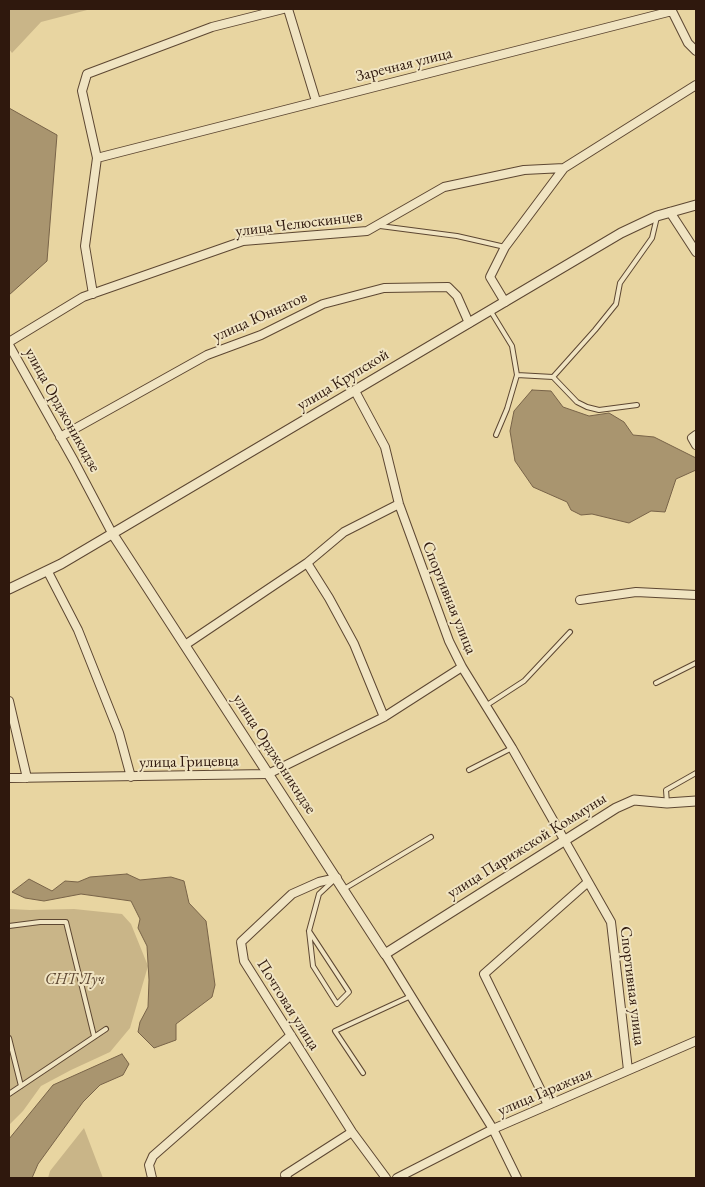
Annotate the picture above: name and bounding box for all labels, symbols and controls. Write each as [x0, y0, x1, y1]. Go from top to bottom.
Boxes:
street label: Заречная улица [354, 44, 454, 86]
street label: улица Челюскинцев [234, 207, 364, 241]
street label: улица Юннатов [210, 288, 310, 346]
street label: улица Орджоникидзе [20, 344, 104, 476]
street label: улица Крупской [293, 345, 393, 415]
street label: Спортивная улица [418, 539, 480, 657]
street label: улица Орджоникидзе [228, 690, 320, 818]
street label: улица Грицевца [139, 752, 239, 772]
street label: улица Парижской Коммуны [444, 789, 610, 903]
street label: Спортивная улица [615, 925, 649, 1047]
street label: Почтовая улица [252, 956, 324, 1054]
park label: СНТ Луч [45, 970, 105, 990]
street label: улица Гаражная [495, 1063, 595, 1121]

